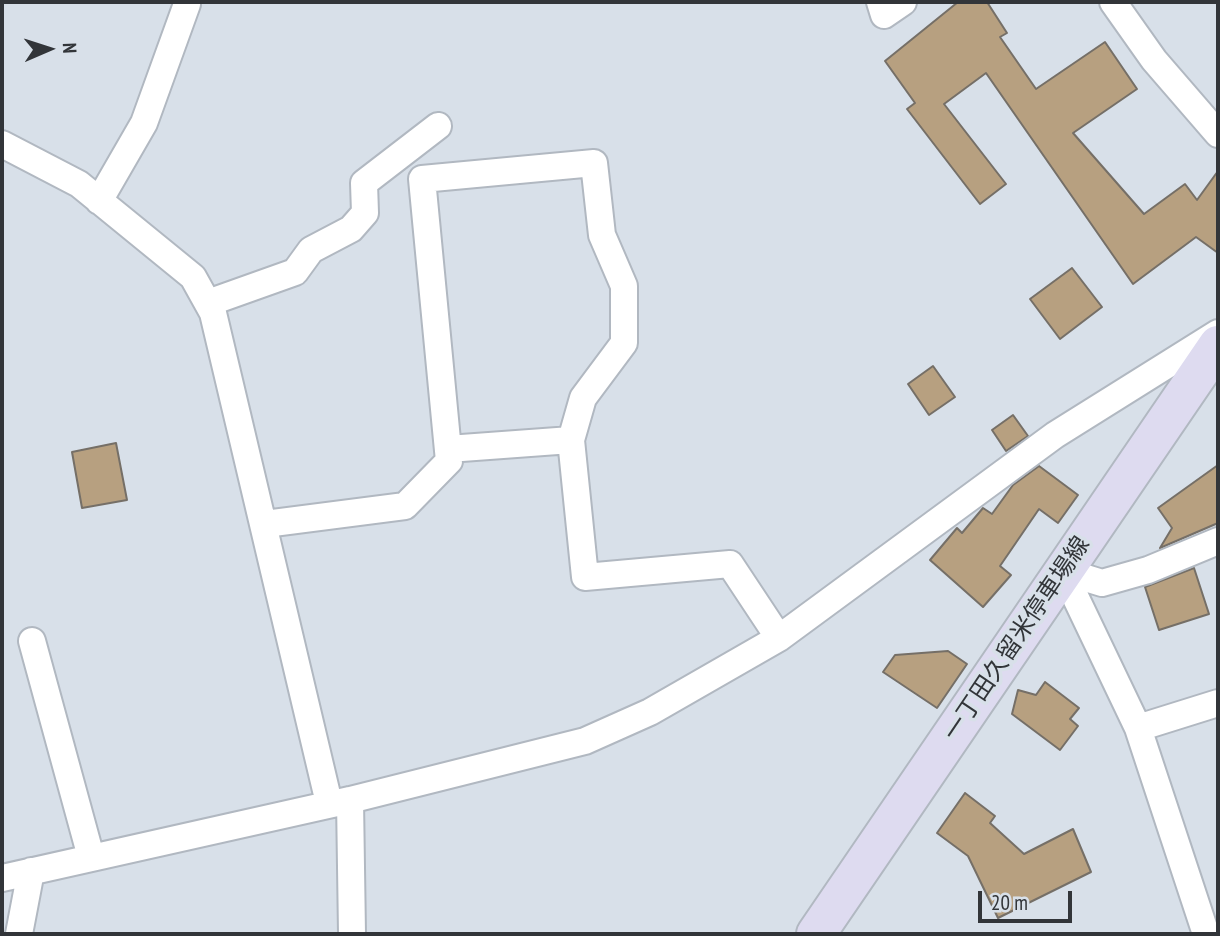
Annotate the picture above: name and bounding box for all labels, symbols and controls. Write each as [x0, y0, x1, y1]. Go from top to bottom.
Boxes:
north arrow [14, 14, 84, 84]
text: N [58, 42, 82, 54]
street label: 一丁田久留米停車場線 [938, 531, 1096, 747]
scale bar [982, 876, 1076, 920]
text: 20 m [991, 889, 1028, 916]

